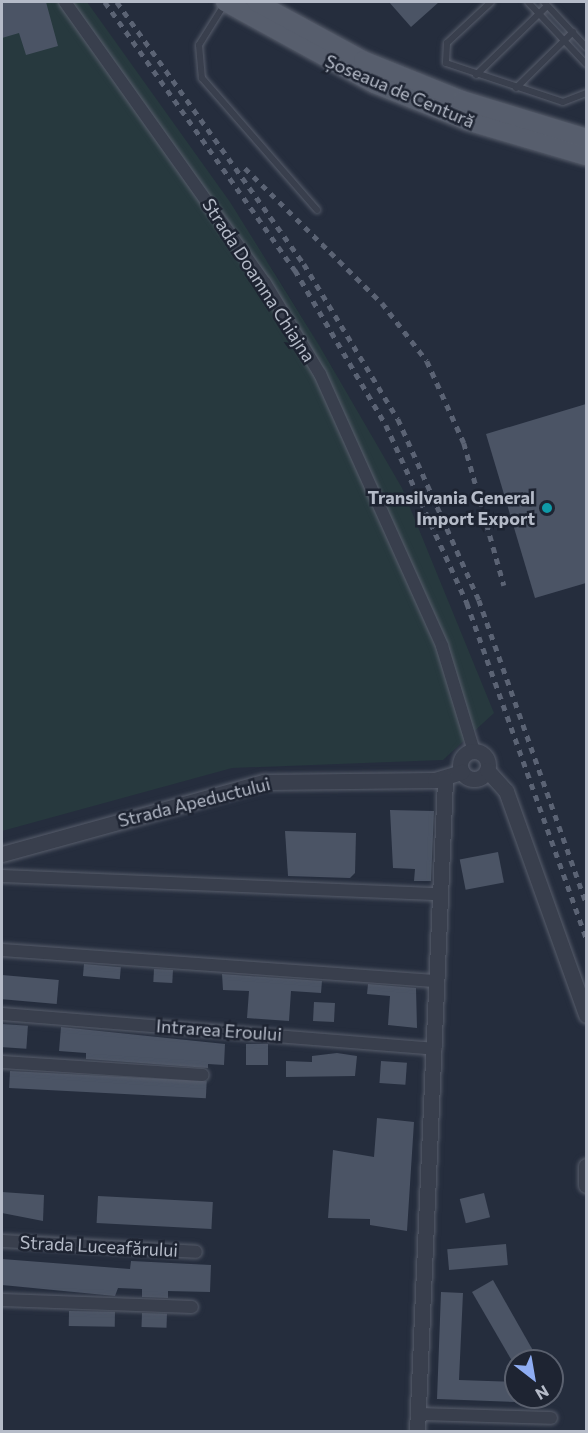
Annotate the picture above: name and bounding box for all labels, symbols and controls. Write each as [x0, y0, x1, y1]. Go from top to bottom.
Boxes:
street label: Șoseaua de Centură [322, 50, 478, 132]
street label: Strada Doamna Chiajna [198, 194, 320, 366]
place label: Transilvania General Import Export [368, 487, 535, 530]
marker: Transilvania General Import Export [540, 501, 554, 515]
street label: Strada Apeductului [116, 773, 272, 831]
street label: Intrarea Eroului [155, 1015, 283, 1045]
street label: Strada Luceafărului [19, 1231, 179, 1261]
north arrow [504, 1349, 564, 1409]
text: N [532, 1382, 553, 1404]

